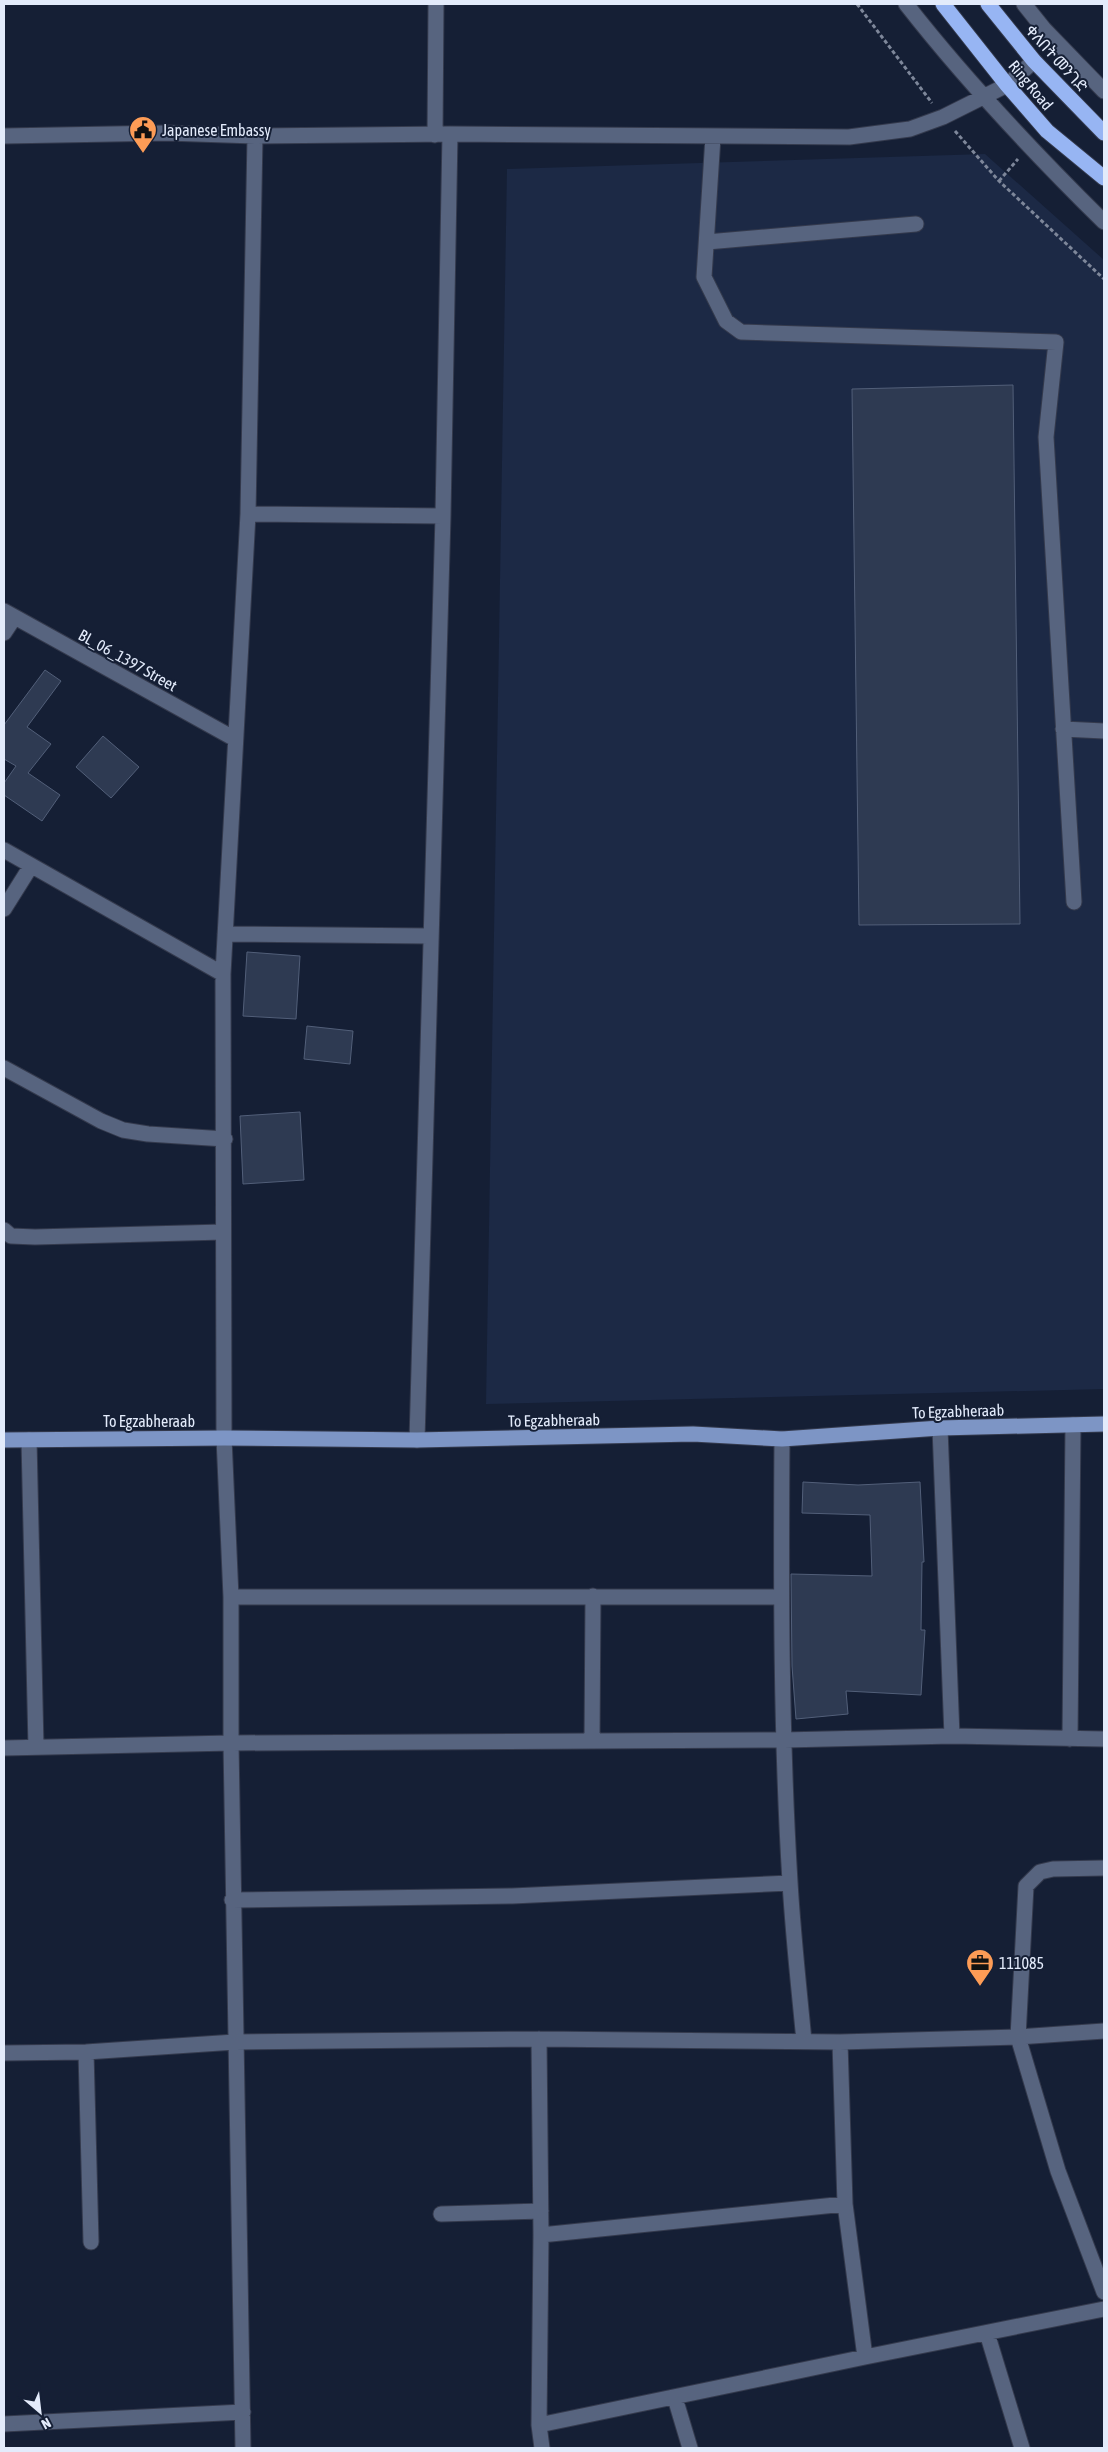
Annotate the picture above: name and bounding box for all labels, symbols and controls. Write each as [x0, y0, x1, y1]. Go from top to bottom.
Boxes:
street label: ቀለበት መንገድ [1022, 21, 1092, 96]
street label: Ring Road [1004, 57, 1057, 114]
public building icon: Japanese Embassy [128, 115, 158, 154]
place label: Japanese Embassy [162, 121, 271, 140]
street label: BL_06_1397 Street [76, 625, 181, 695]
street label: To Egzabheraab [912, 1400, 1004, 1423]
street label: To Egzabheraab [508, 1410, 600, 1431]
street label: To Egzabheraab [103, 1412, 195, 1431]
office icon: 111085 [965, 1948, 995, 1987]
place label: 111085 [999, 1954, 1044, 1972]
north arrow [15, 2387, 65, 2437]
text: N [39, 2414, 54, 2432]

